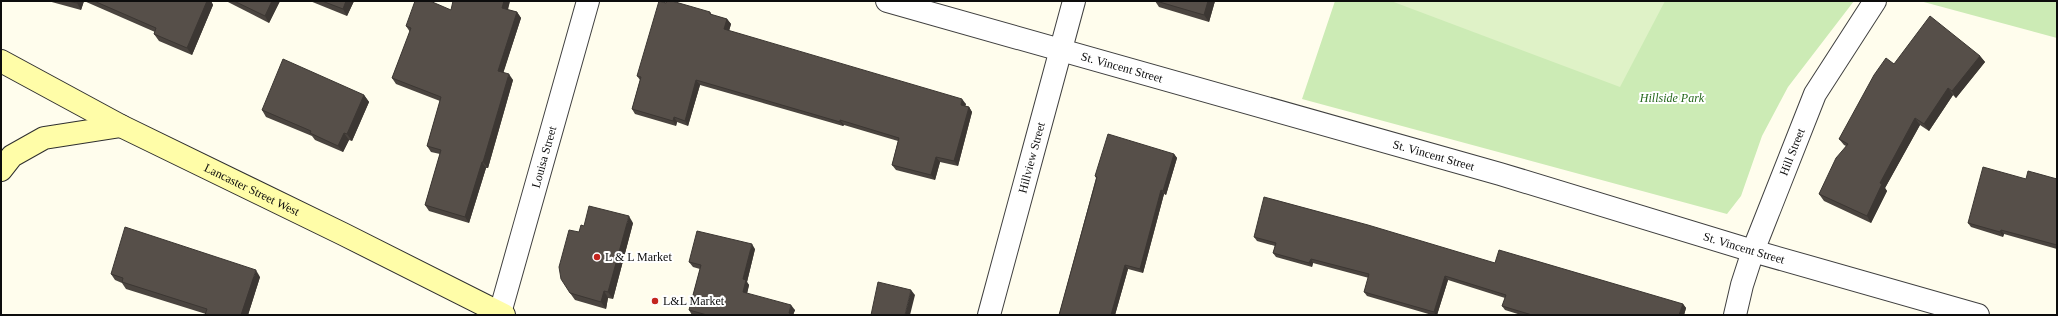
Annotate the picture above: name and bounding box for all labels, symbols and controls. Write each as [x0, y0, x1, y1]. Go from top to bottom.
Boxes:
street label: St. Vincent Street [1079, 49, 1165, 86]
park label: Hillside Park [1639, 91, 1705, 105]
street label: Hillview Street [1015, 120, 1048, 195]
street label: Louisa Street [529, 124, 560, 190]
street label: Hill Street [1776, 126, 1808, 178]
street label: St. Vincent Street [1391, 137, 1477, 174]
street label: Lancaster Street West [202, 161, 302, 219]
street label: St. Vincent Street [1702, 229, 1787, 267]
place label: L & L Market [605, 250, 672, 264]
marker: L & L Market [592, 252, 602, 262]
place label: L&L Market [663, 294, 725, 308]
marker: L&L Market [650, 296, 660, 306]

